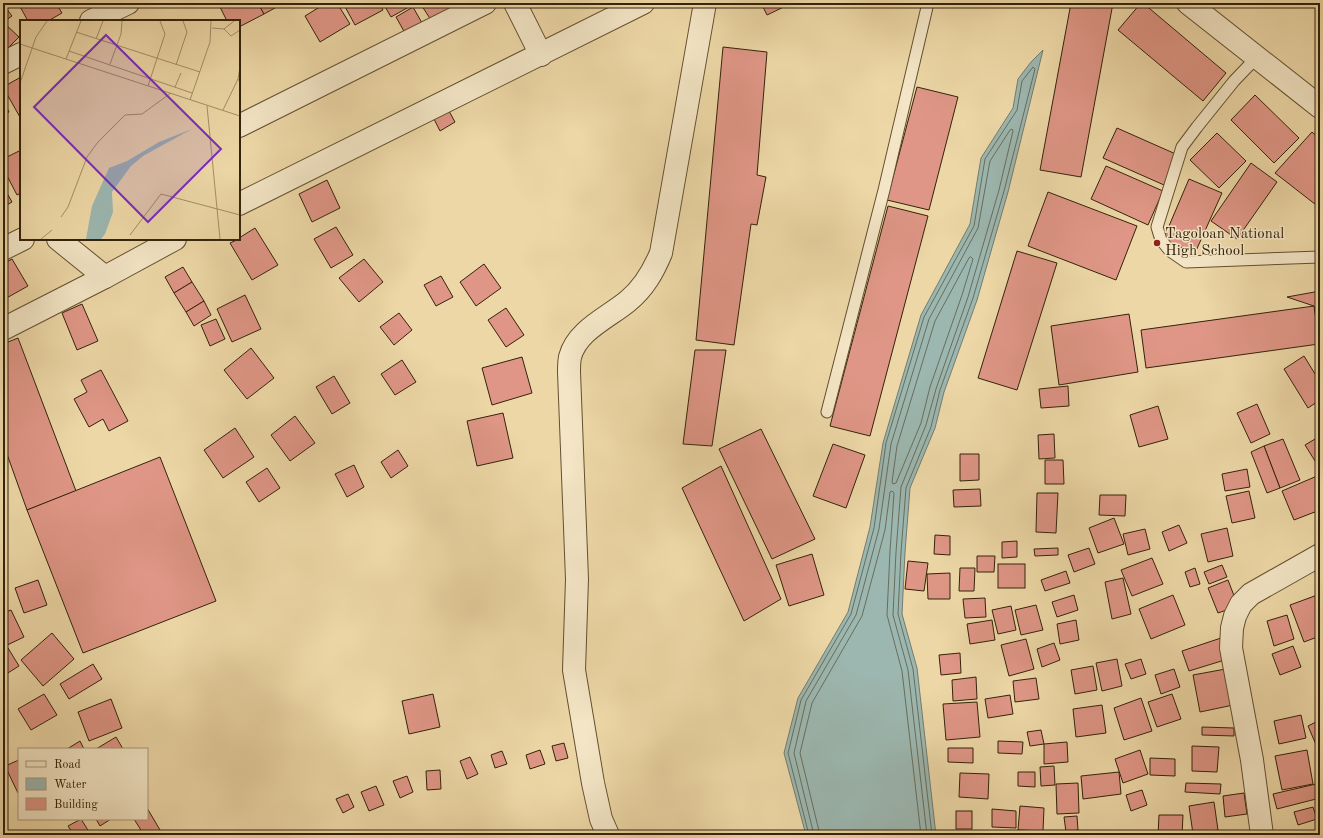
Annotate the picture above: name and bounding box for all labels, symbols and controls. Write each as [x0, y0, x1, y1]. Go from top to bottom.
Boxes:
inset map [20, 20, 240, 240]
place label: Tagoloan National High School [1165, 227, 1284, 259]
marker: Tagoloan National High School [1152, 238, 1162, 248]
legend [18, 748, 148, 820]
text: Road [54, 759, 81, 771]
text: Water [54, 779, 87, 791]
text: Building [54, 799, 98, 811]

